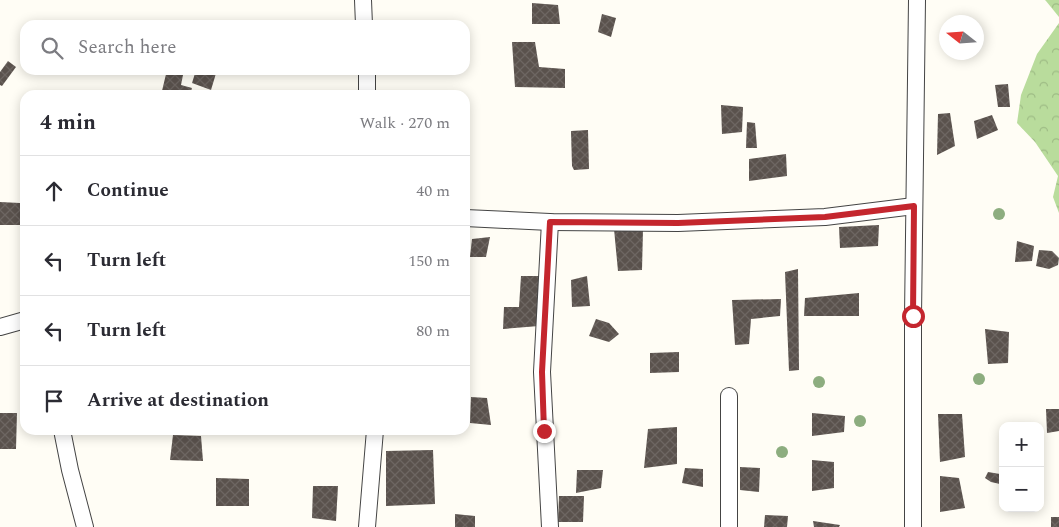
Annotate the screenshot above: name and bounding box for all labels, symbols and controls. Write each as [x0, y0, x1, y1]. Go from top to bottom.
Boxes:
north arrow [939, 15, 984, 60]
search box [20, 20, 470, 75]
text: Search here [78, 33, 177, 62]
icon: search [38, 34, 66, 62]
text: 4 min [40, 107, 96, 139]
text: Walk · 270 m [359, 111, 450, 135]
text: Continue [87, 176, 169, 205]
icon: ahead [40, 177, 68, 205]
text: 40 m [416, 179, 450, 203]
text: Turn left [87, 246, 166, 275]
icon: left [40, 247, 68, 275]
text: 150 m [408, 249, 450, 273]
route start [902, 305, 925, 328]
text: Turn left [87, 316, 166, 345]
icon: left [40, 317, 68, 345]
text: 80 m [416, 319, 450, 343]
text: Arrive at destination [87, 386, 269, 415]
icon: arrive [40, 387, 68, 415]
route end [533, 420, 556, 443]
map controls [999, 422, 1044, 512]
button: + [999, 422, 1044, 467]
button: − [999, 467, 1044, 512]

